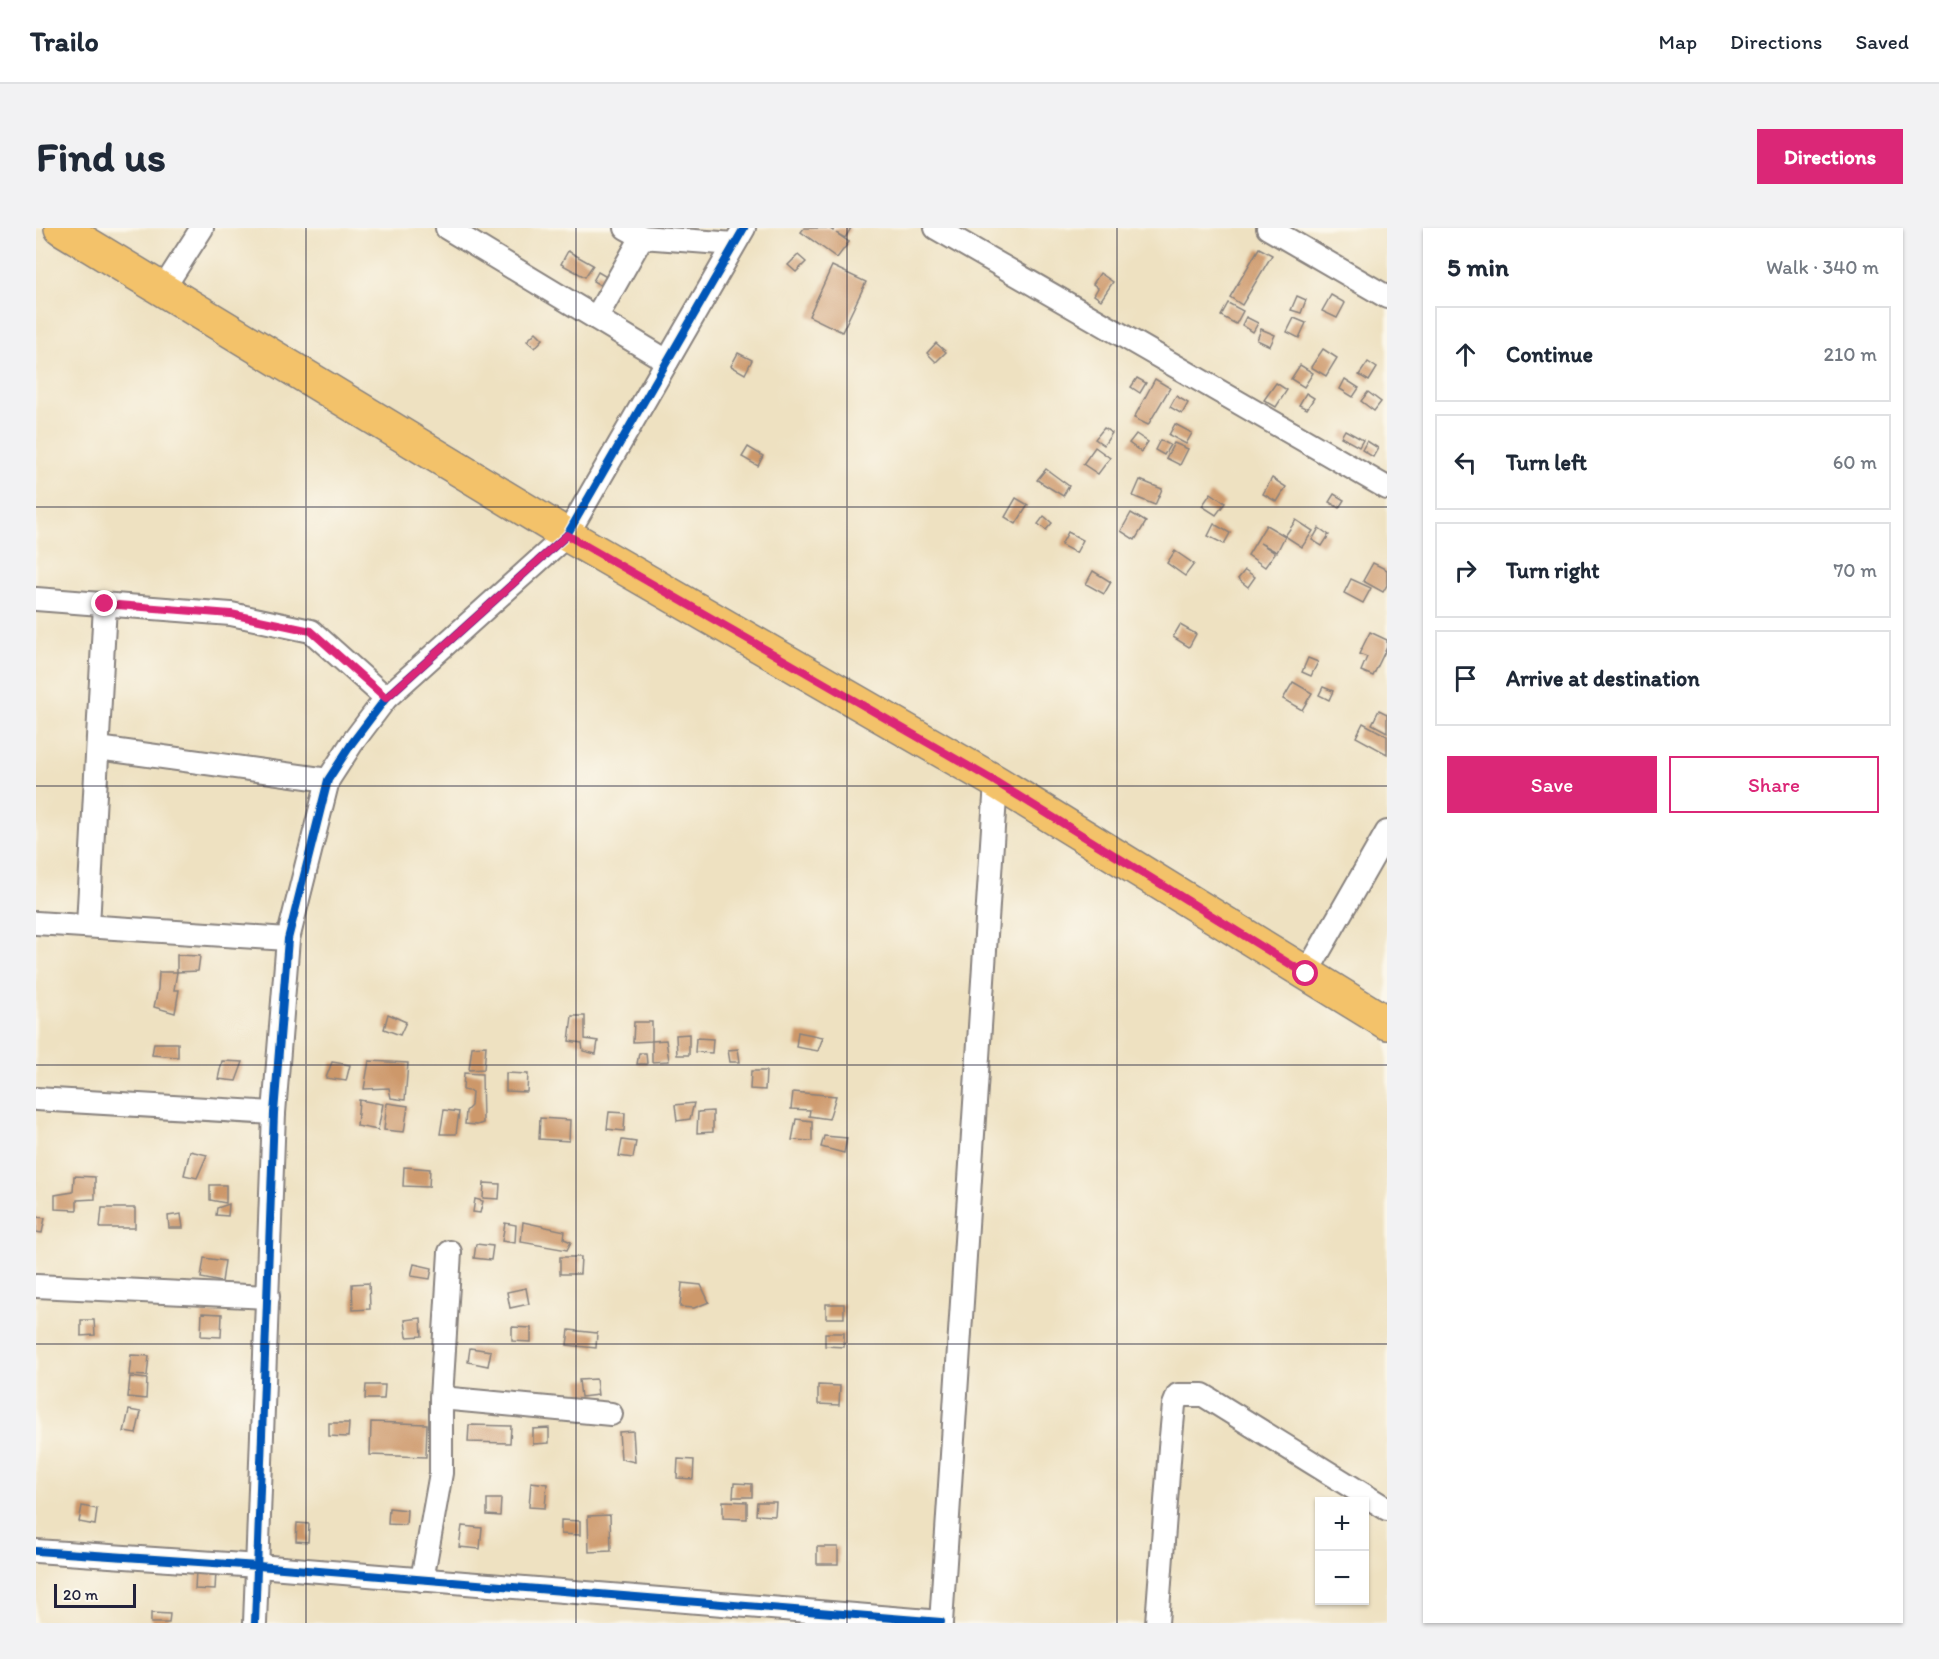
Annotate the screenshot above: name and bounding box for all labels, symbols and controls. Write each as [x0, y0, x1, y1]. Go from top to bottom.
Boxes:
text: Trailo [30, 24, 99, 58]
text: Map [1659, 29, 1697, 54]
text: Directions [1730, 29, 1822, 54]
text: Saved [1855, 29, 1909, 54]
button: Directions [1757, 129, 1903, 184]
text: Find us [36, 131, 166, 182]
text: 5 min [1447, 251, 1509, 283]
text: Walk · 340 m [1766, 255, 1879, 279]
icon: ahead [1449, 338, 1482, 371]
text: Continue [1506, 341, 1593, 368]
text: 210 m [1824, 342, 1877, 366]
icon: left [1449, 446, 1482, 479]
text: Turn left [1506, 449, 1587, 476]
text: 60 m [1833, 450, 1877, 474]
icon: right [1449, 554, 1482, 587]
text: Turn right [1506, 557, 1600, 584]
text: 70 m [1833, 558, 1877, 582]
route end [91, 590, 117, 616]
icon: arrive [1449, 662, 1482, 695]
text: Arrive at destination [1506, 665, 1700, 692]
button: Save [1447, 756, 1657, 813]
button: Share [1669, 756, 1879, 813]
route start [1292, 960, 1318, 986]
map controls [1315, 1497, 1369, 1605]
button: + [1315, 1497, 1369, 1551]
button: − [1315, 1551, 1369, 1605]
scale bar [54, 1581, 136, 1608]
text: 20 m [63, 1585, 98, 1604]

